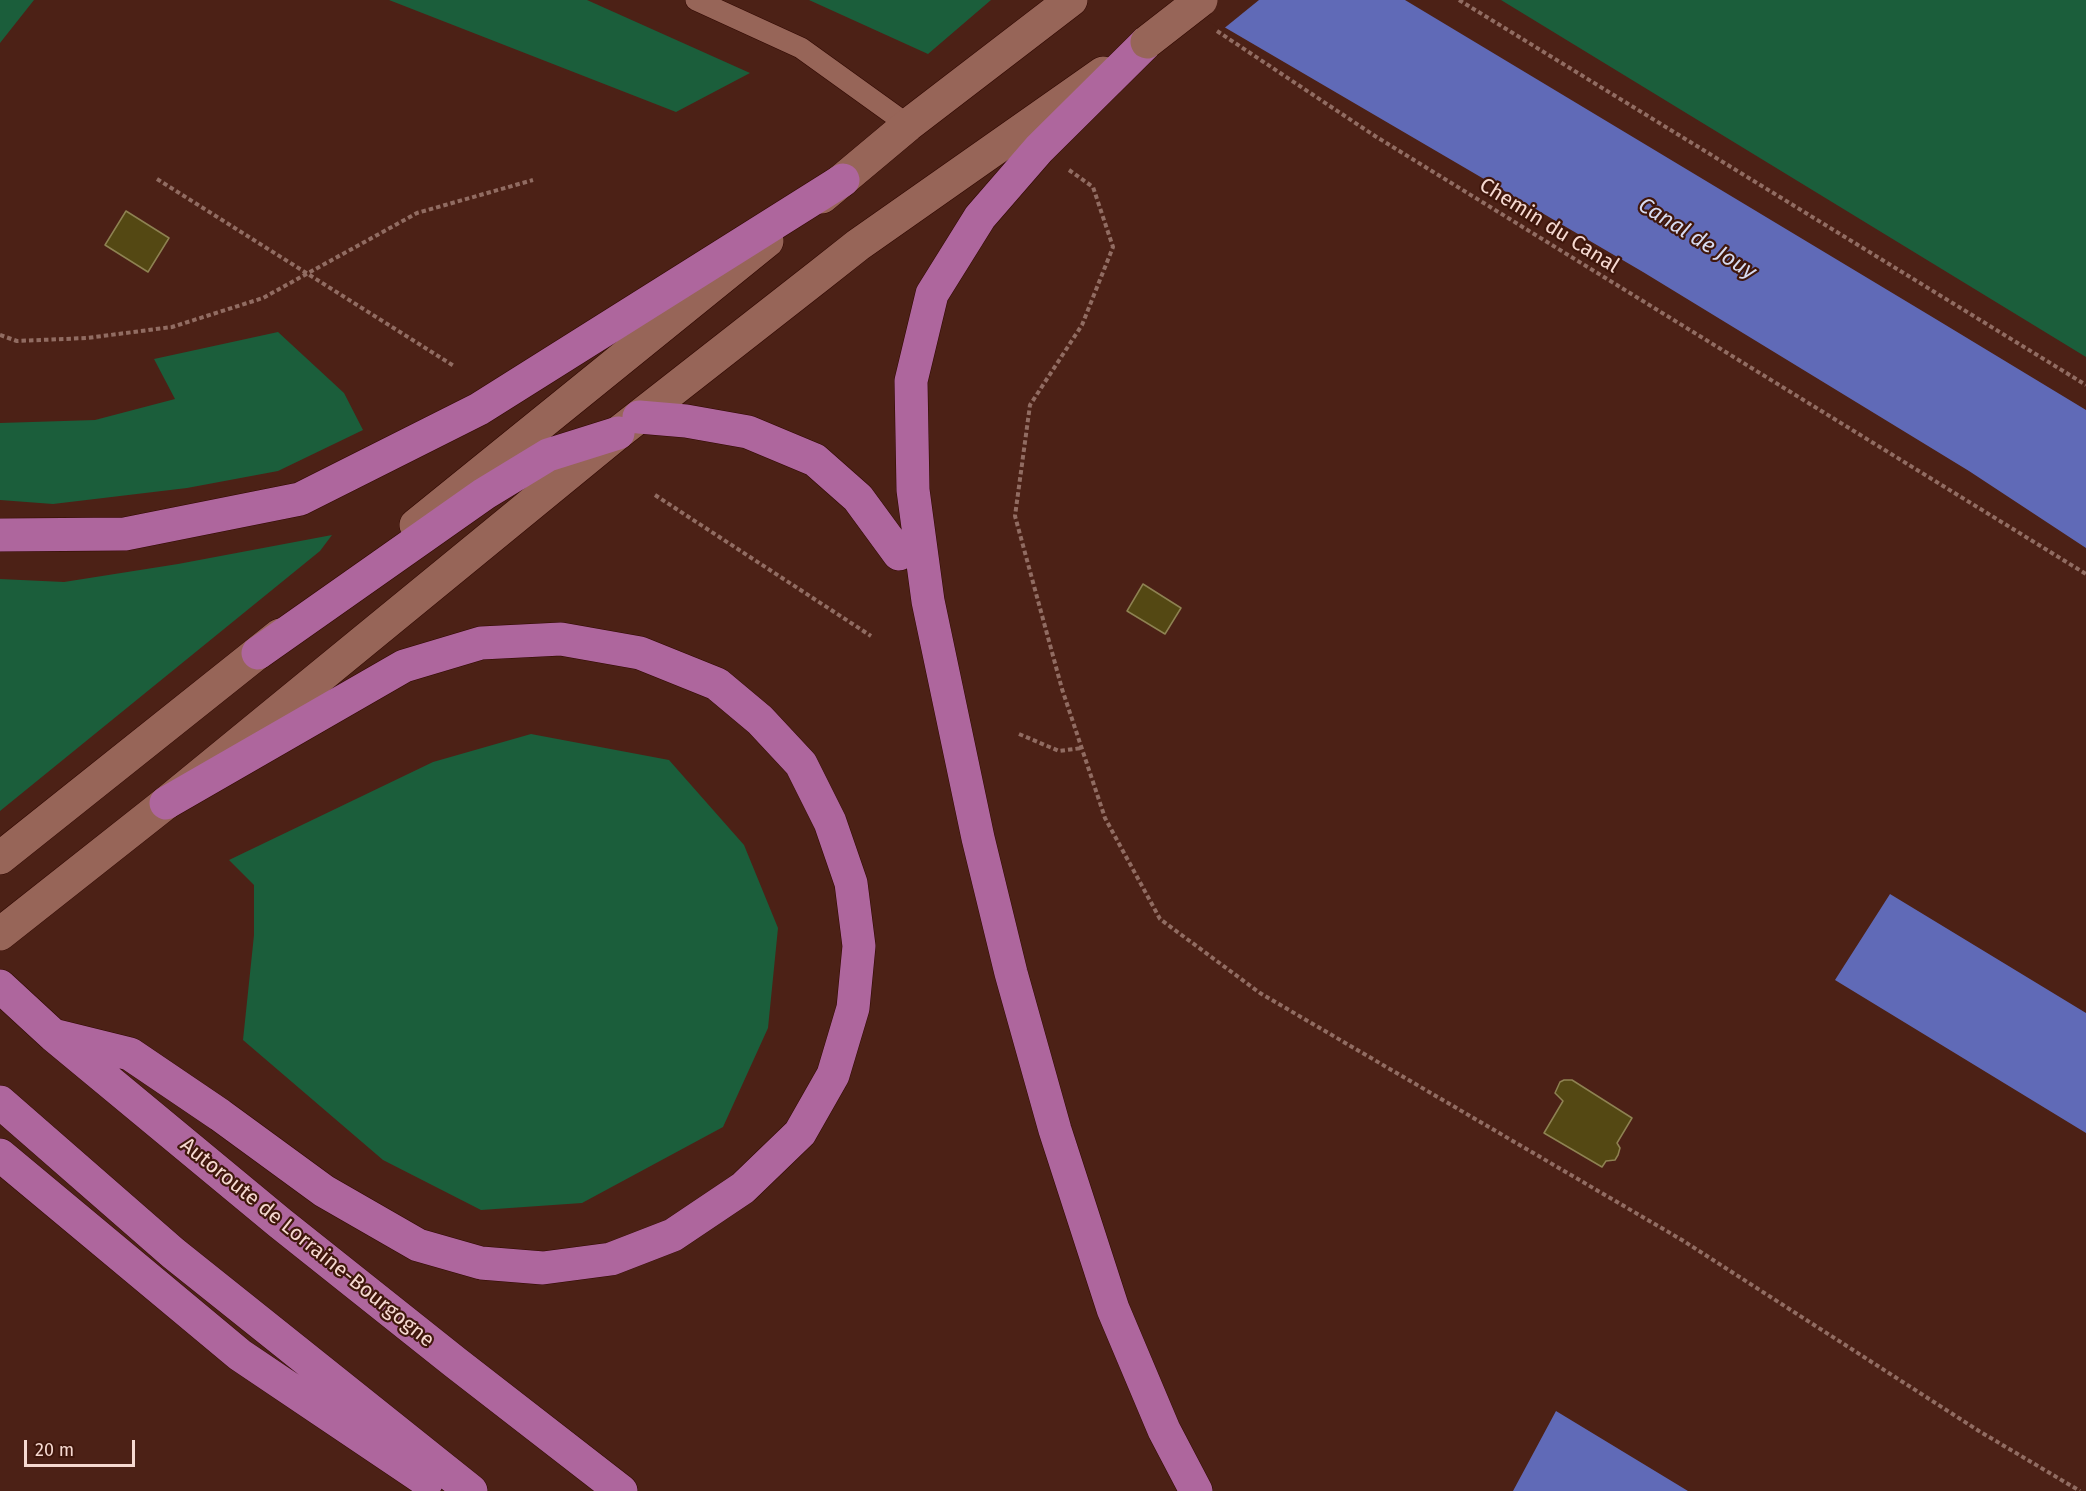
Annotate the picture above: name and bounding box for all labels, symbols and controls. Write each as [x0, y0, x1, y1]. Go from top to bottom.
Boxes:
street label: Chemin du Canal [1474, 173, 1624, 279]
water label: Canal de Jouy [1633, 192, 1761, 286]
street label: Autoroute de Lorraine-Bourgogne [175, 1133, 439, 1353]
scale bar [27, 1428, 138, 1466]
text: 20 m [35, 1439, 74, 1461]

